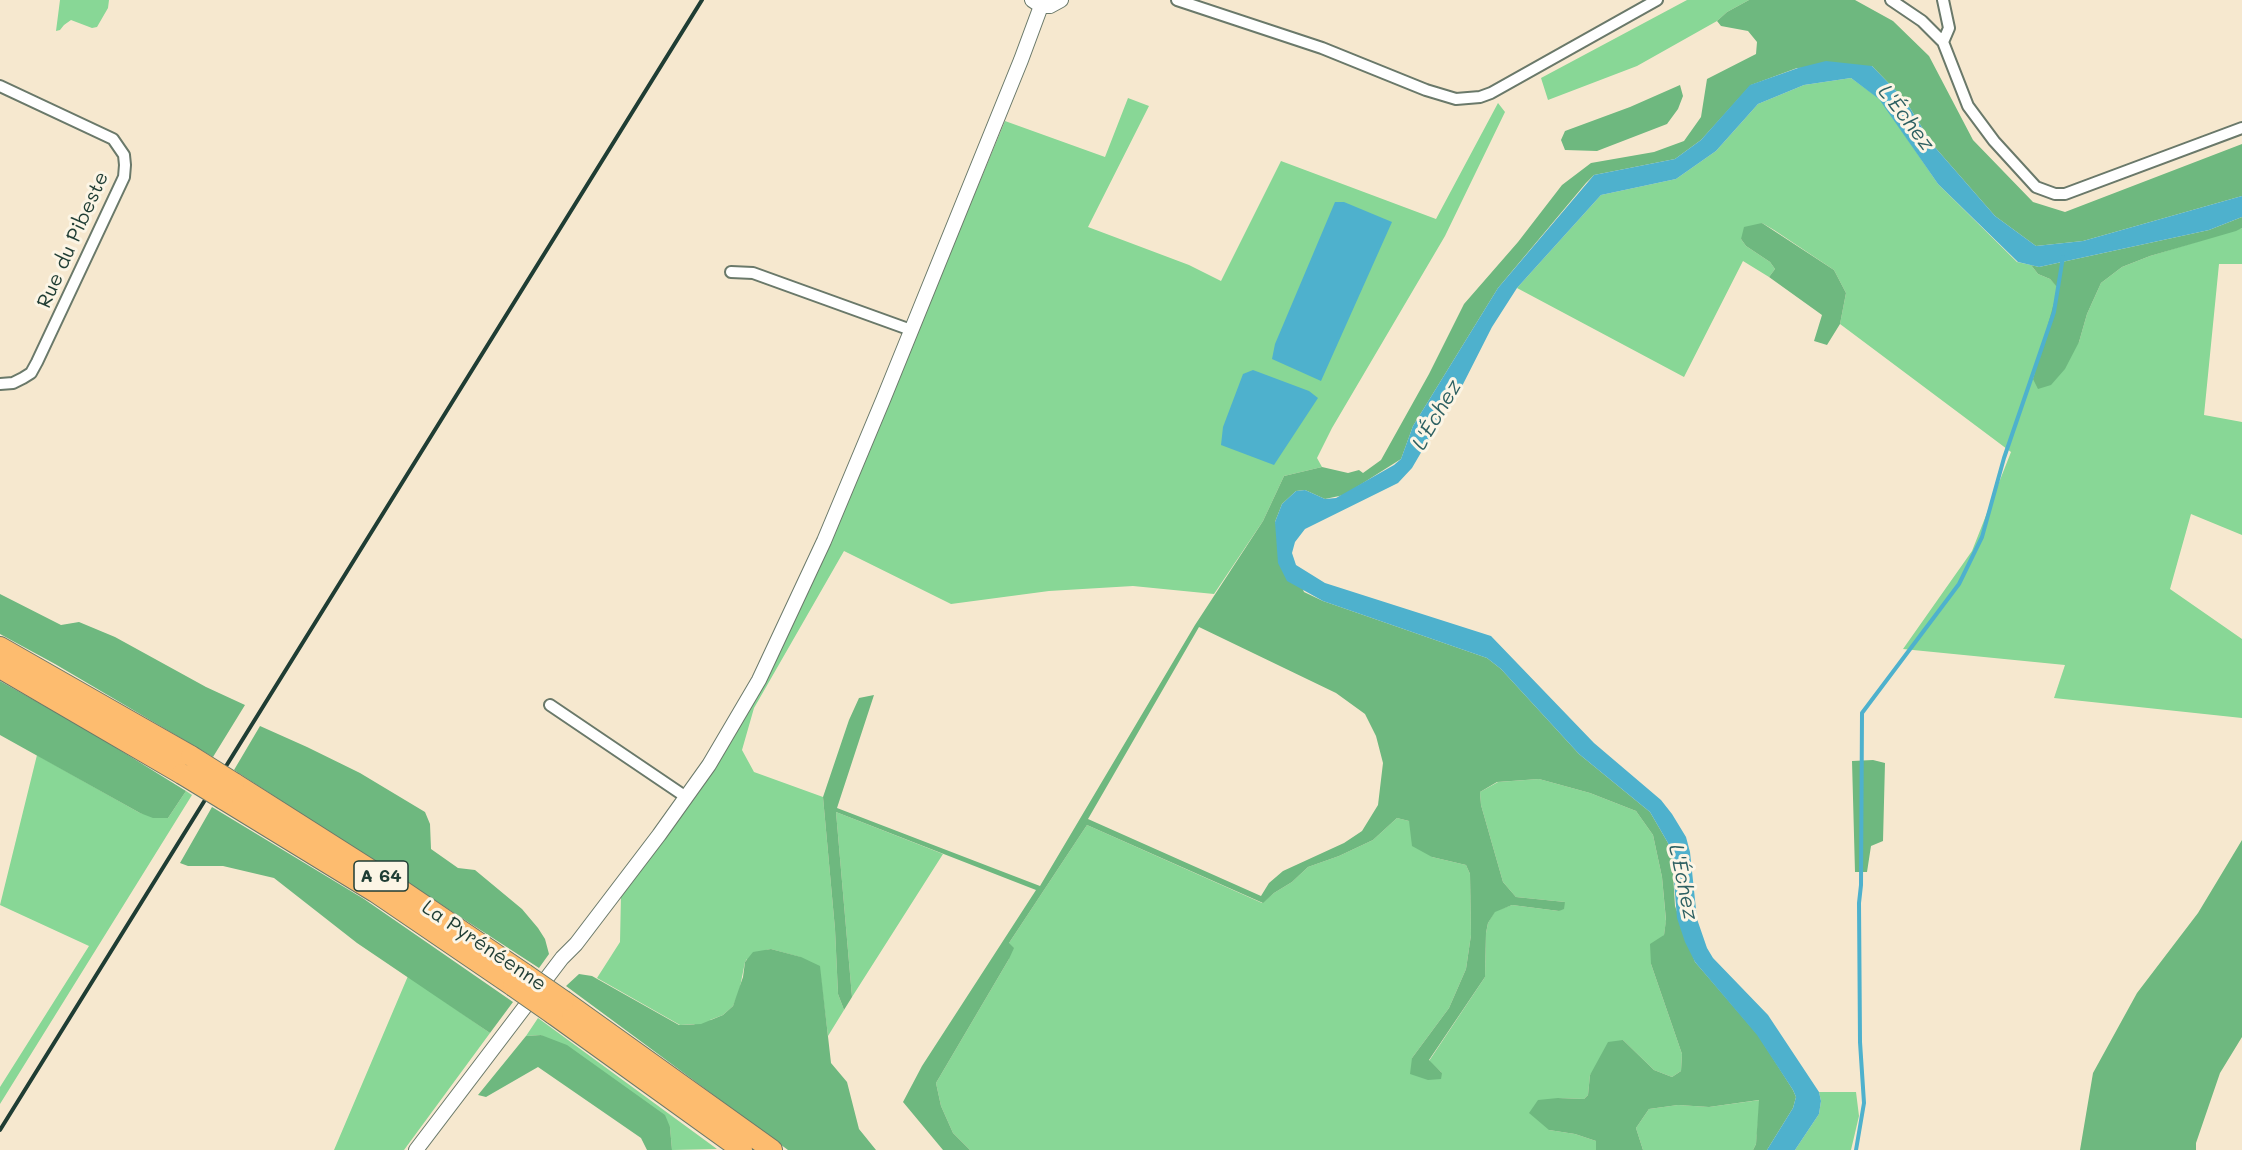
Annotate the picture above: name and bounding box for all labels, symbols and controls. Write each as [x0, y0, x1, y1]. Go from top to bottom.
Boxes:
water label: L'Échez [1872, 80, 1940, 156]
street label: Rue du Pibeste [32, 168, 114, 312]
water label: L'Échez [1407, 376, 1467, 454]
water label: L'Échez [1663, 842, 1703, 922]
road number: A 64 [354, 861, 408, 891]
street label: La Pyrénéenne [417, 896, 551, 996]

